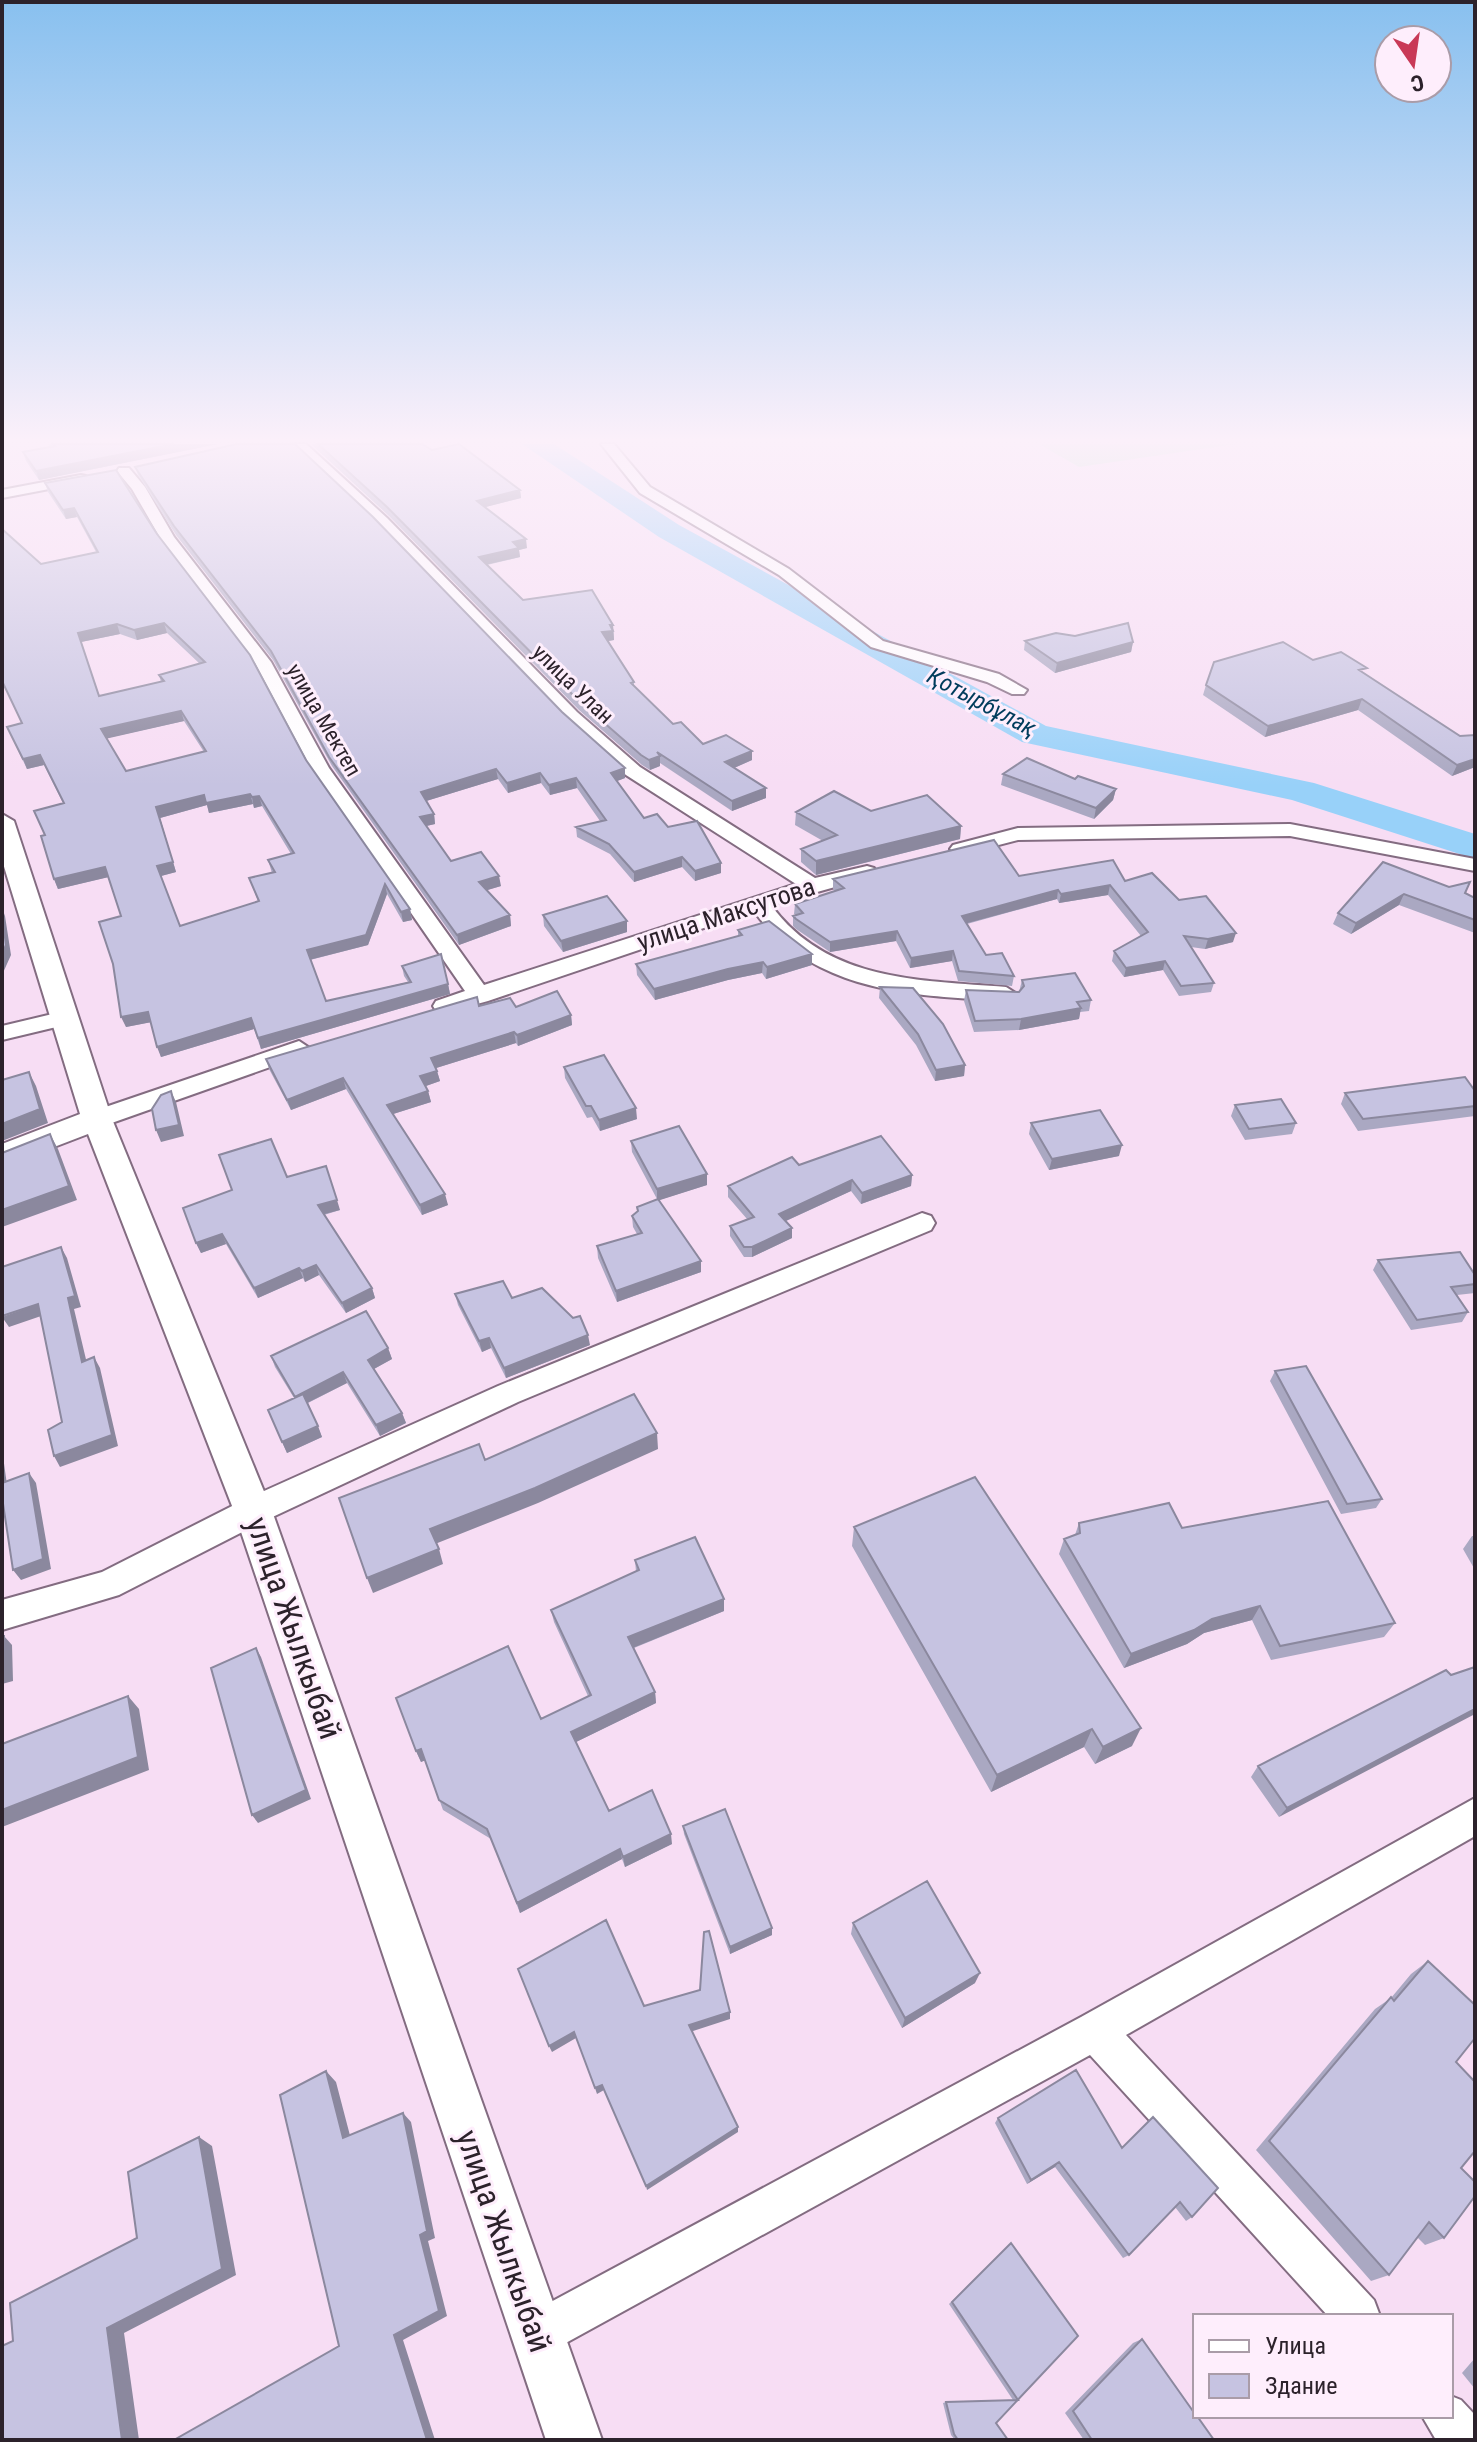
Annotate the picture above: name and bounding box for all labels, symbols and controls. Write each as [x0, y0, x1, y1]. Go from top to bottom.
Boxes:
north arrow [1373, 24, 1453, 104]
text: С [1408, 69, 1426, 97]
street label: улица Улан [527, 639, 619, 729]
street label: улица Мектеп [282, 659, 366, 781]
water label: Қотырбұлақ [922, 661, 1042, 743]
street label: улица Максутова [633, 871, 819, 957]
street label: улица Жылкыбай [238, 1512, 350, 1744]
street label: улица Жылкыбай [448, 2125, 560, 2357]
legend [1193, 2314, 1453, 2418]
text: Улица [1265, 2332, 1326, 2360]
text: Здание [1265, 2372, 1337, 2400]

